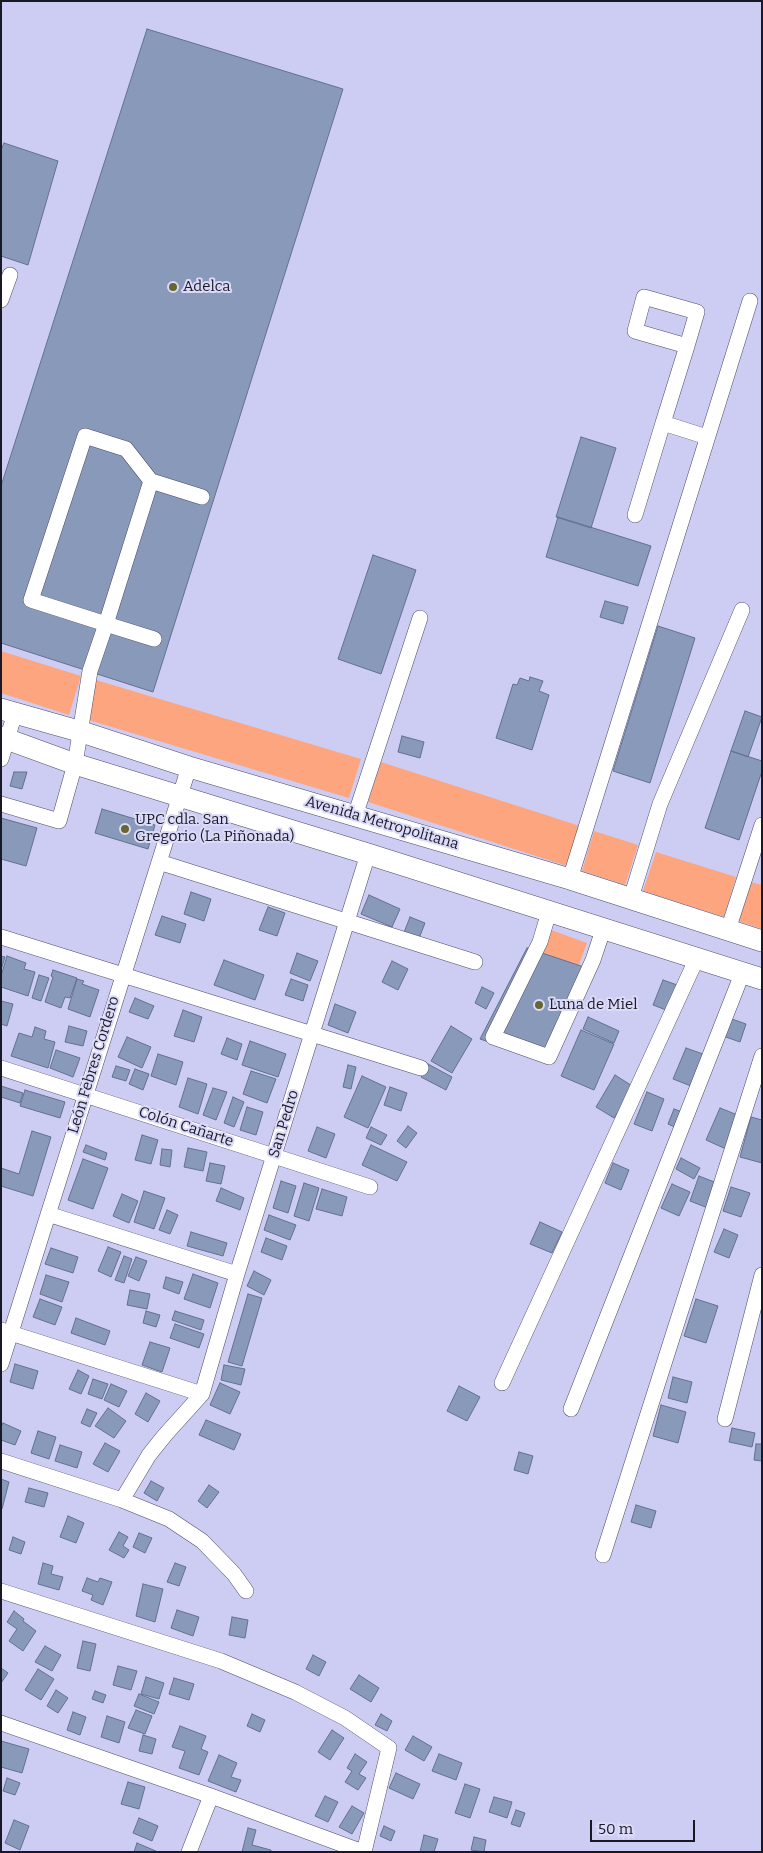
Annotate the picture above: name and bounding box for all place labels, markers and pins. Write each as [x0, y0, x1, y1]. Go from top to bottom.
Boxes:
place label: Adelca [183, 278, 230, 296]
marker: Adelca [167, 281, 179, 293]
place label: UPC cdla. San Gregorio (La Piñonada) [135, 811, 294, 846]
marker: UPC cdla. San Gregorio (La Piñonada) [119, 823, 131, 835]
place label: Luna de Miel [549, 996, 637, 1014]
marker: Luna de Miel [533, 999, 545, 1011]

